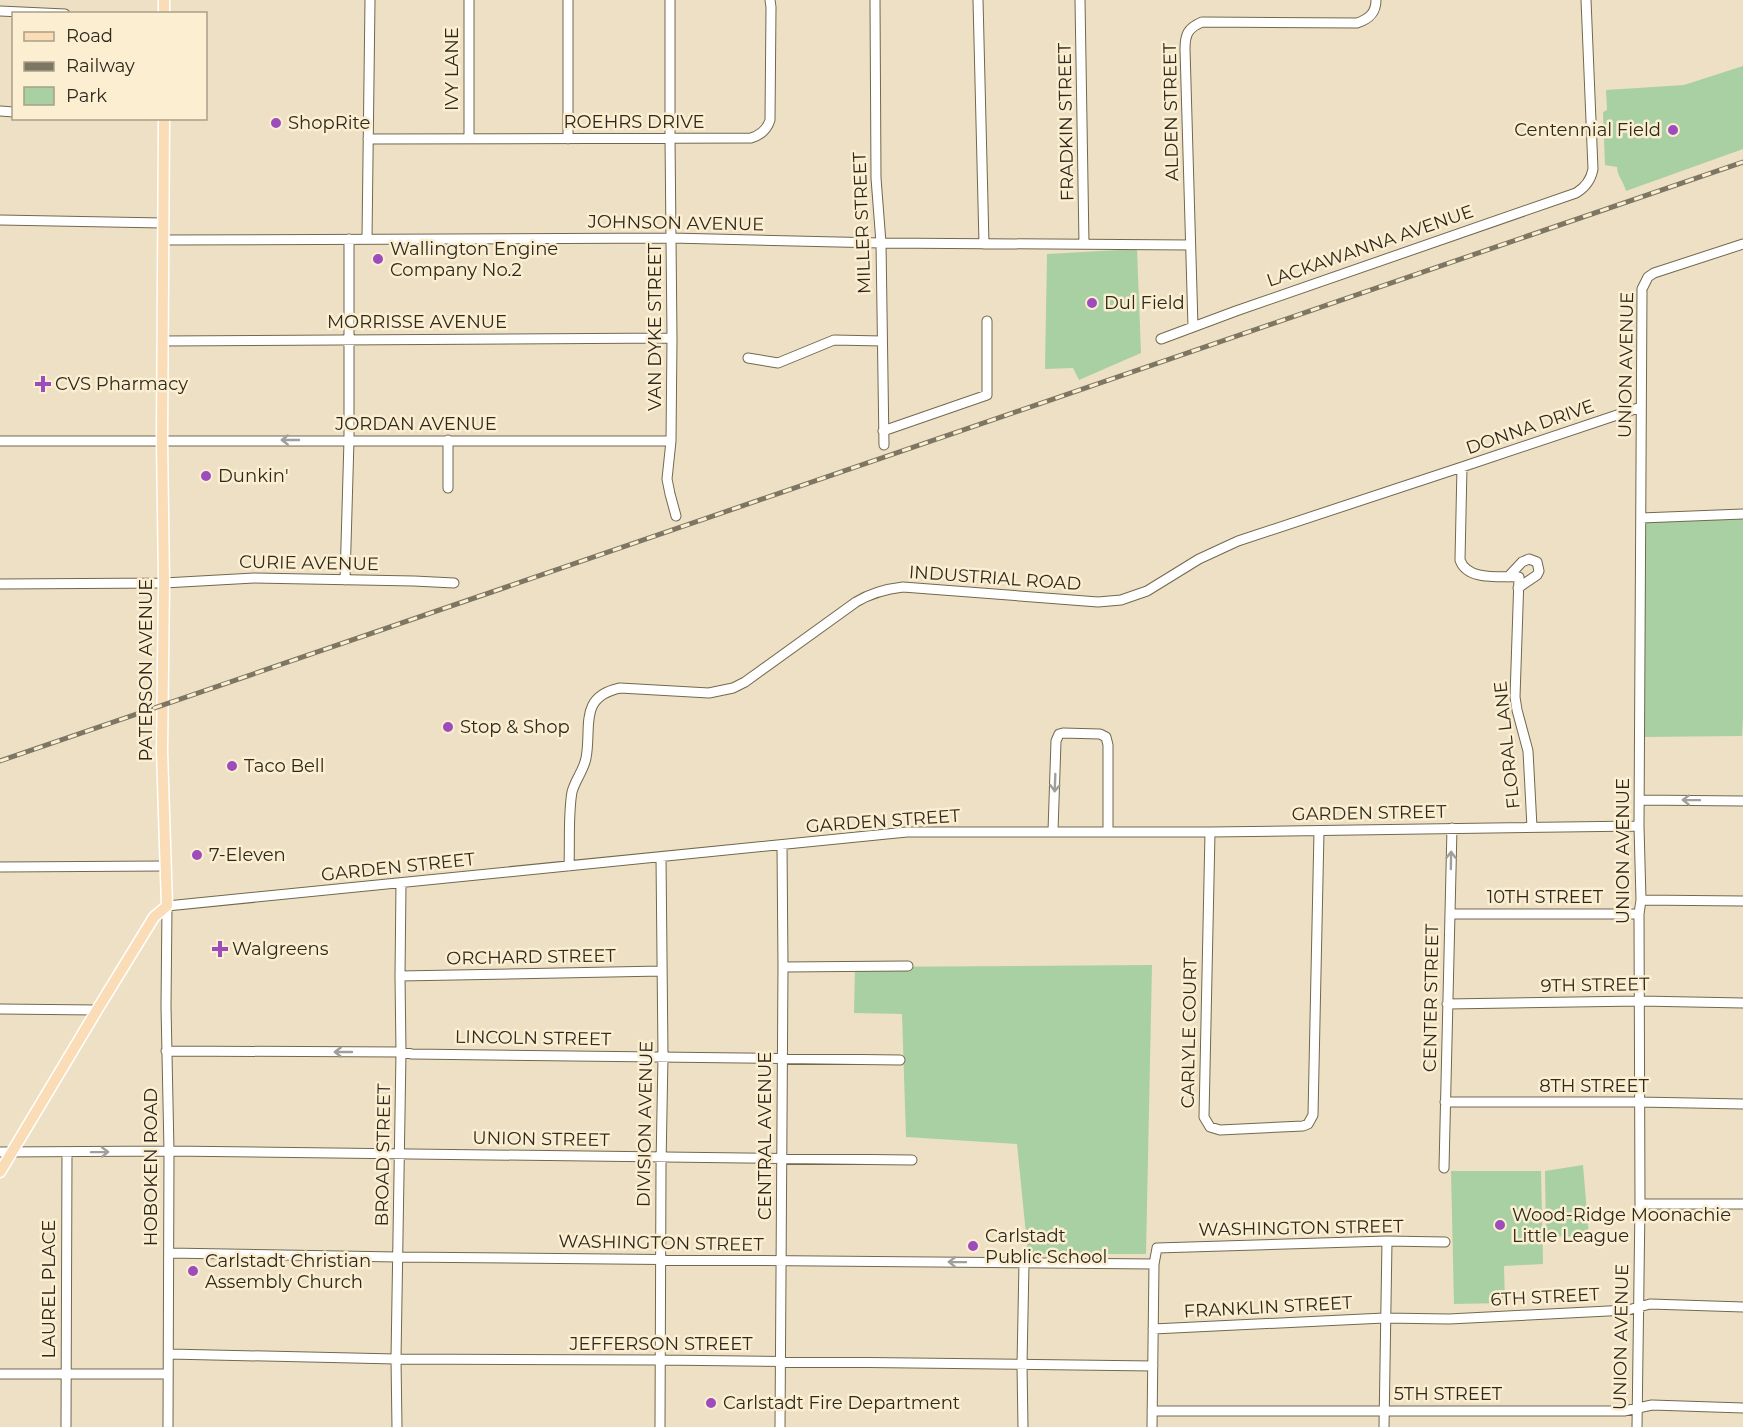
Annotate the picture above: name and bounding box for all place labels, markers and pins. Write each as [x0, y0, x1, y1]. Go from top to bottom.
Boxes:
place label: ShopRite [288, 112, 370, 134]
marker: ShopRite [269, 116, 283, 130]
place label: Centennial Field [1514, 119, 1661, 141]
marker: Centennial Field [1666, 123, 1680, 137]
place label: Wallington Engine Company No.2 [390, 238, 558, 281]
marker: Wallington Engine Company No.2 [371, 252, 385, 266]
place label: Dul Field [1104, 292, 1185, 314]
marker: Dul Field [1085, 296, 1099, 310]
place label: CVS Pharmacy [55, 373, 188, 395]
marker: CVS Pharmacy [36, 377, 50, 391]
place label: Dunkin' [218, 465, 289, 487]
marker: Dunkin' [199, 469, 213, 483]
place label: Stop & Shop [460, 716, 570, 738]
marker: Stop & Shop [441, 720, 455, 734]
place label: Taco Bell [244, 755, 325, 777]
marker: Taco Bell [225, 759, 239, 773]
place label: 7-Eleven [209, 844, 286, 866]
marker: 7-Eleven [190, 848, 204, 862]
place label: Walgreens [232, 938, 329, 960]
marker: Walgreens [213, 942, 227, 956]
place label: Wood-Ridge Moonachie Little League [1512, 1204, 1731, 1247]
marker: Wood-Ridge Moonachie Little League [1493, 1218, 1507, 1232]
place label: Carlstadt Public School [985, 1225, 1107, 1268]
marker: Carlstadt Public School [966, 1239, 980, 1253]
place label: Carlstadt Christian Assembly Church [205, 1250, 371, 1293]
marker: Carlstadt Christian Assembly Church [186, 1264, 200, 1278]
place label: Carlstadt Fire Department [723, 1392, 960, 1414]
marker: Carlstadt Fire Department [704, 1396, 718, 1410]

